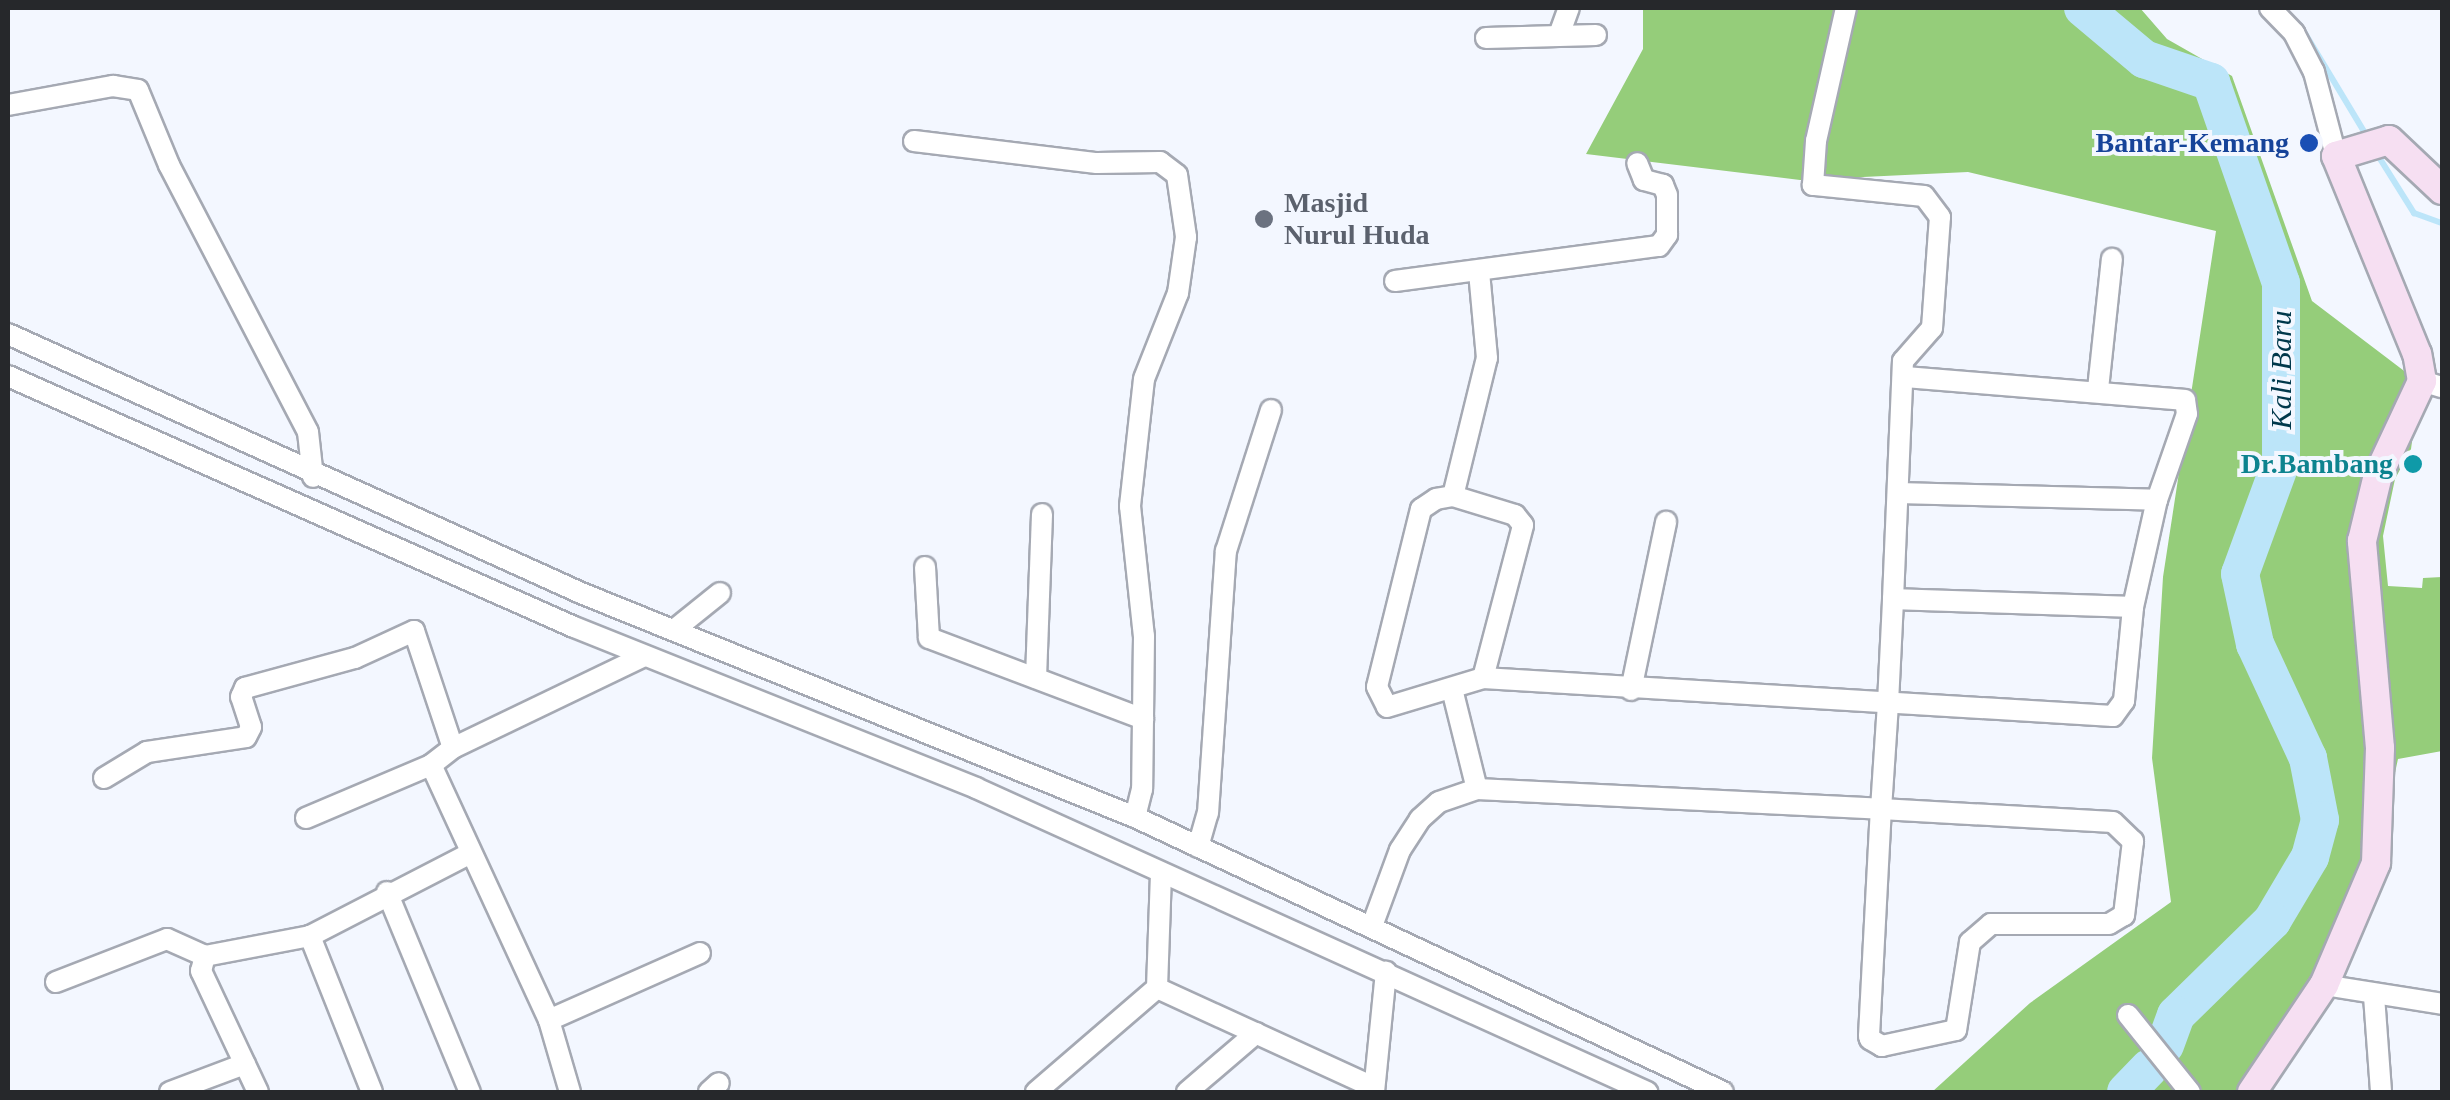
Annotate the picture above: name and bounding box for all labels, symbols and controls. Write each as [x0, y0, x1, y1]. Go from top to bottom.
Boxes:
place label: Bantar-Kemang [2096, 126, 2289, 160]
marker: Bantar-Kemang [2298, 132, 2320, 154]
place label: Masjid Nurul Huda [1284, 186, 1429, 252]
marker: Masjid Nurul Huda [1253, 208, 1275, 230]
water label: Kali Baru [2263, 310, 2299, 430]
place label: Dr.Bambang [2241, 447, 2393, 481]
marker: Dr.Bambang [2402, 453, 2424, 475]

